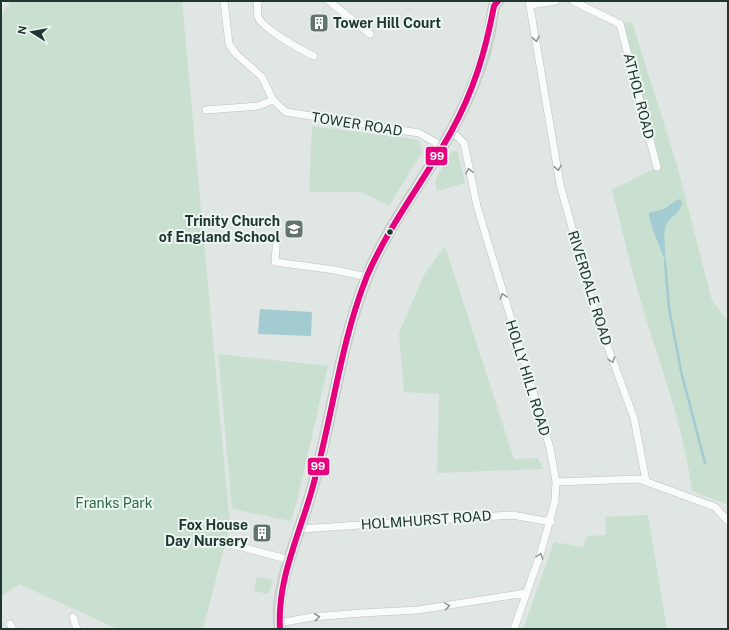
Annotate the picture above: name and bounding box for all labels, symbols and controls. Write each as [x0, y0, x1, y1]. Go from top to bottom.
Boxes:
north arrow [12, 12, 52, 52]
building icon: Tower Hill Court [308, 12, 330, 34]
place label: Tower Hill Court [333, 15, 441, 31]
text: N [15, 25, 29, 35]
one-way arrow [531, 36, 540, 42]
street label: ATHOL ROAD [621, 51, 657, 141]
street label: TOWER ROAD [310, 109, 404, 139]
line badge: 99 [425, 146, 448, 166]
text: 99 [430, 150, 444, 162]
one-way arrow [553, 165, 562, 171]
one-way arrow [466, 168, 474, 174]
place label: Trinity Church of England School [159, 213, 280, 245]
school or university icon: Trinity Church of England School [283, 218, 305, 240]
unlabelled marker [385, 227, 395, 237]
street label: RIVERDALE ROAD [565, 229, 615, 347]
one-way arrow [499, 293, 508, 300]
street label: HOLLY HILL ROAD [503, 318, 553, 438]
one-way arrow [608, 356, 616, 363]
line badge: 99 [307, 457, 330, 476]
text: 99 [311, 460, 325, 472]
park label: Franks Park [75, 495, 153, 511]
street label: HOLMHURST ROAD [360, 507, 492, 533]
place label: Fox House Day Nursery [165, 517, 248, 549]
building icon: Fox House Day Nursery [251, 522, 273, 544]
one-way arrow [535, 553, 543, 560]
one-way arrow [444, 602, 450, 611]
one-way arrow [314, 613, 320, 622]

